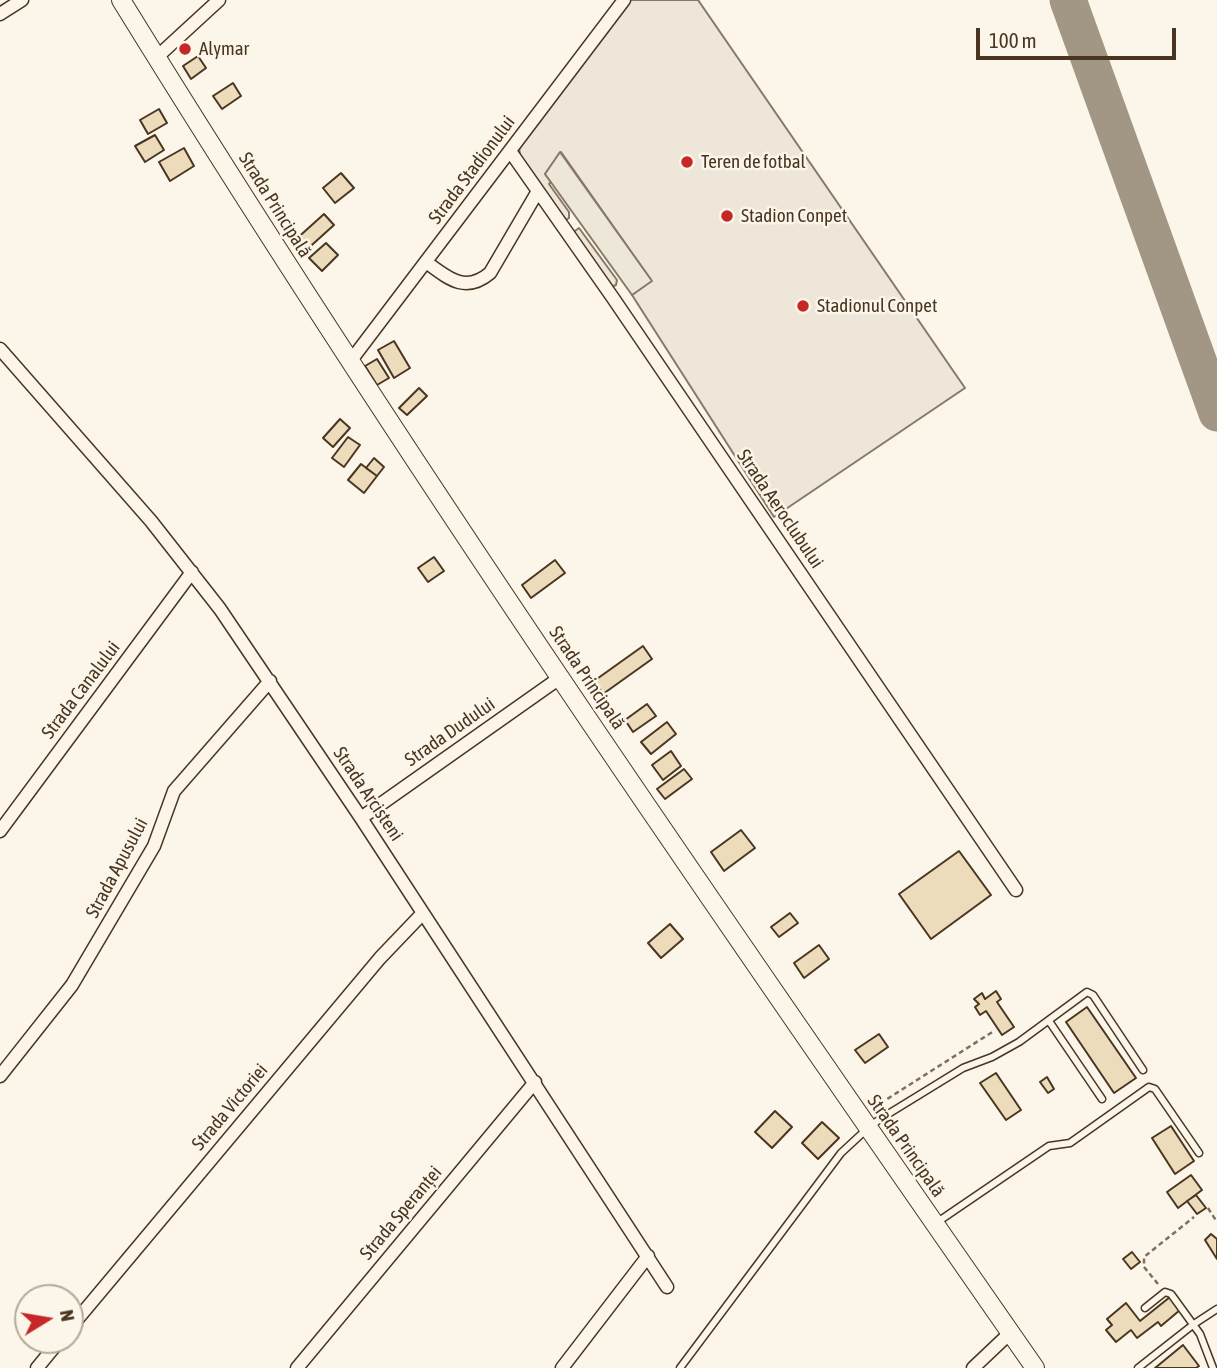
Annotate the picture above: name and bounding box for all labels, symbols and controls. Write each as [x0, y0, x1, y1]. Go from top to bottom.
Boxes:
scale bar [979, 14, 1178, 58]
text: 100 m [989, 28, 1037, 52]
place label: Alymar [199, 38, 249, 60]
marker: Alymar [177, 41, 193, 57]
street label: Strada Stadionului [424, 111, 520, 229]
street label: Strada Principală [234, 148, 316, 262]
place label: Teren de fotbal [701, 151, 806, 173]
marker: Teren de fotbal [679, 154, 695, 170]
place label: Stadion Conpet [741, 205, 847, 227]
marker: Stadion Conpet [719, 208, 735, 224]
place label: Stadionul Conpet [817, 295, 937, 317]
marker: Stadionul Conpet [795, 298, 811, 314]
street label: Strada Aeroclubului [732, 445, 828, 573]
street label: Strada Principală [544, 622, 630, 734]
street label: Strada Canalului [37, 637, 125, 743]
street label: Strada Dudului [401, 693, 499, 771]
street label: Strada Arcisteni [328, 743, 408, 845]
street label: Strada Apusului [81, 814, 153, 922]
street label: Strada Victoriei [187, 1059, 273, 1155]
street label: Strada Principală [862, 1090, 950, 1202]
street label: Strada Speranței [355, 1162, 447, 1264]
north arrow [14, 1284, 84, 1354]
text: N [56, 1308, 80, 1323]

